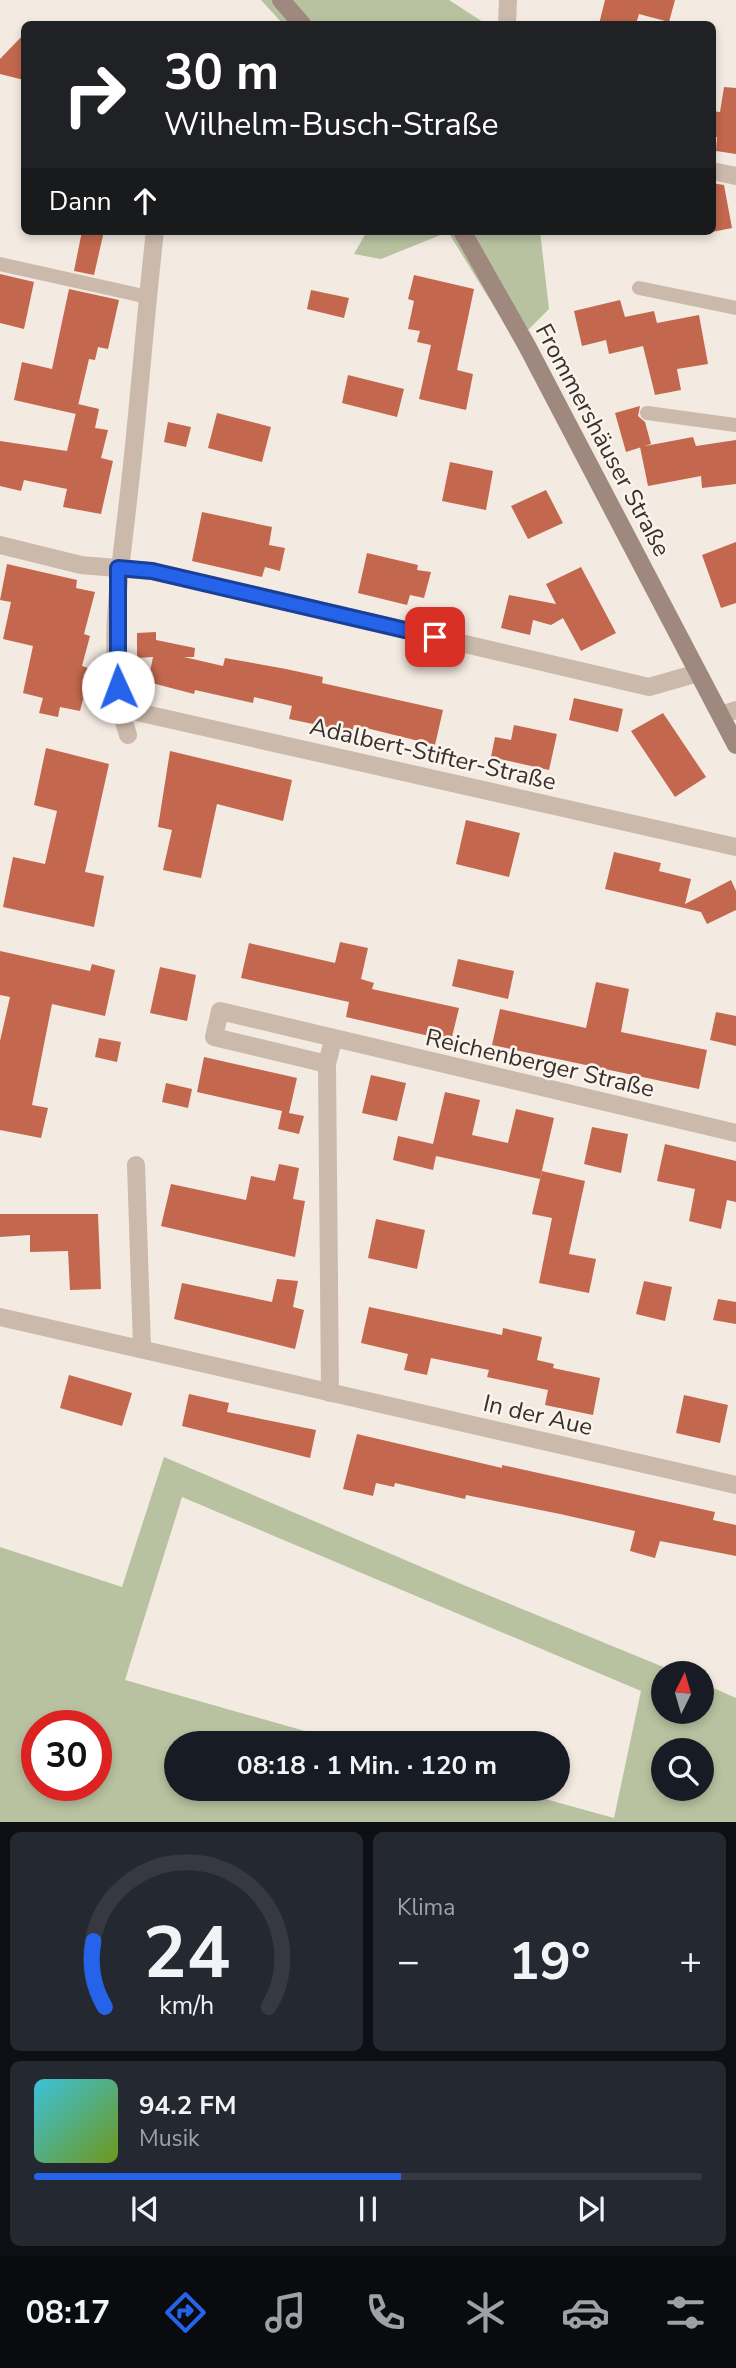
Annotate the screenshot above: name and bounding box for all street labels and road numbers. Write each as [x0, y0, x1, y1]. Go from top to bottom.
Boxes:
street label: Frommershäuser Straße [528, 318, 678, 562]
street label: Adalbert-Stifter-Straße [307, 710, 559, 798]
street label: Reichenberger Straße [422, 1021, 658, 1105]
street label: In der Aue [480, 1387, 596, 1443]

